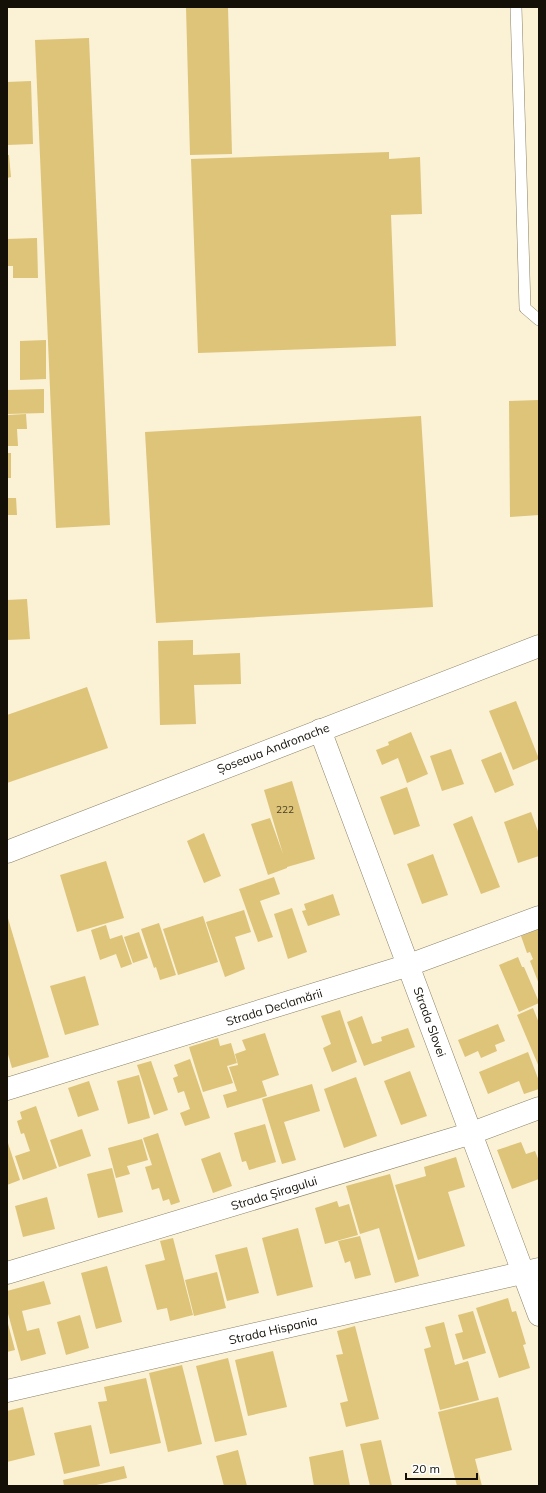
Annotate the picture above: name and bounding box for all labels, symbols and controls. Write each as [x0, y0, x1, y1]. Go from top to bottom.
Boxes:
street label: Șoseaua Andronache [215, 720, 332, 777]
house number: 222 [276, 803, 294, 816]
street label: Strada Declamării [224, 985, 324, 1029]
street label: Strada Slovei [410, 985, 450, 1059]
street label: Strada Șiragului [229, 1173, 319, 1214]
street label: Strada Hispania [227, 1313, 319, 1347]
scale bar [406, 1455, 477, 1481]
text: 20 m [412, 1461, 440, 1476]

